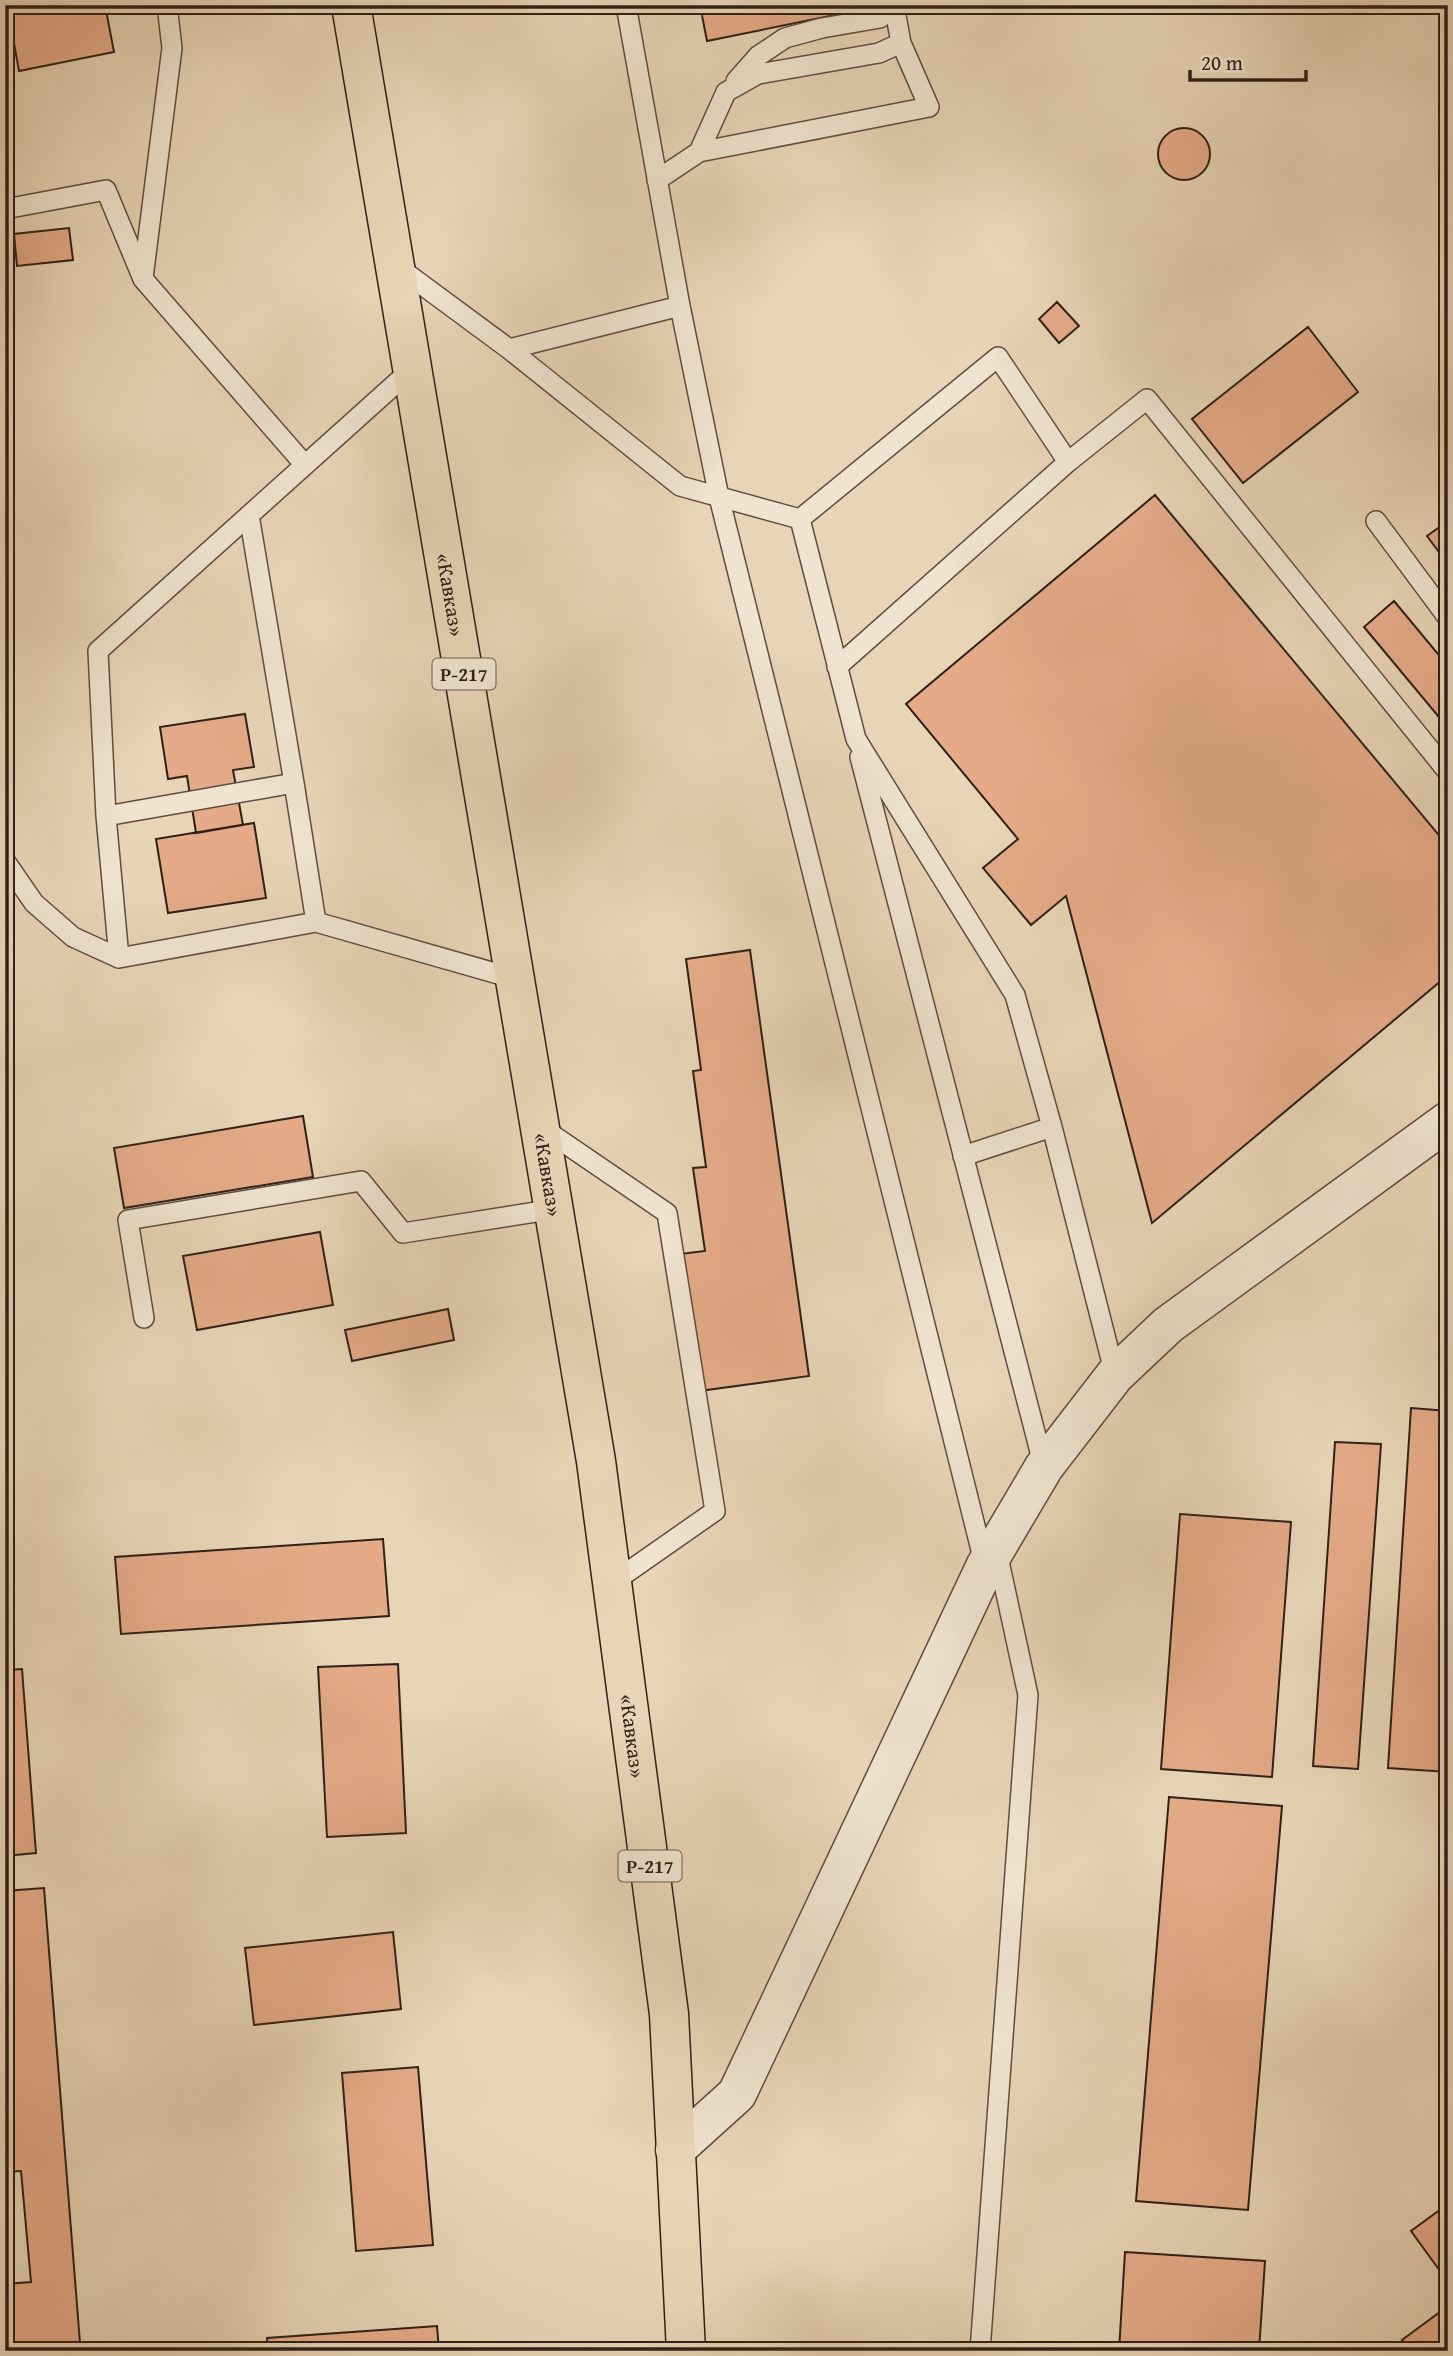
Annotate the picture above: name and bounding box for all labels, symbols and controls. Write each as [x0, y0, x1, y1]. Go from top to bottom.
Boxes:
scale bar [1190, 38, 1306, 82]
text: 20 m [1201, 47, 1243, 78]
street label: «Кавказ» [428, 551, 473, 639]
road number: Р-217 [433, 659, 496, 690]
street label: «Кавказ» [526, 1130, 571, 1219]
street label: «Кавказ» [612, 1692, 654, 1780]
road number: Р-217 [618, 1850, 682, 1882]

